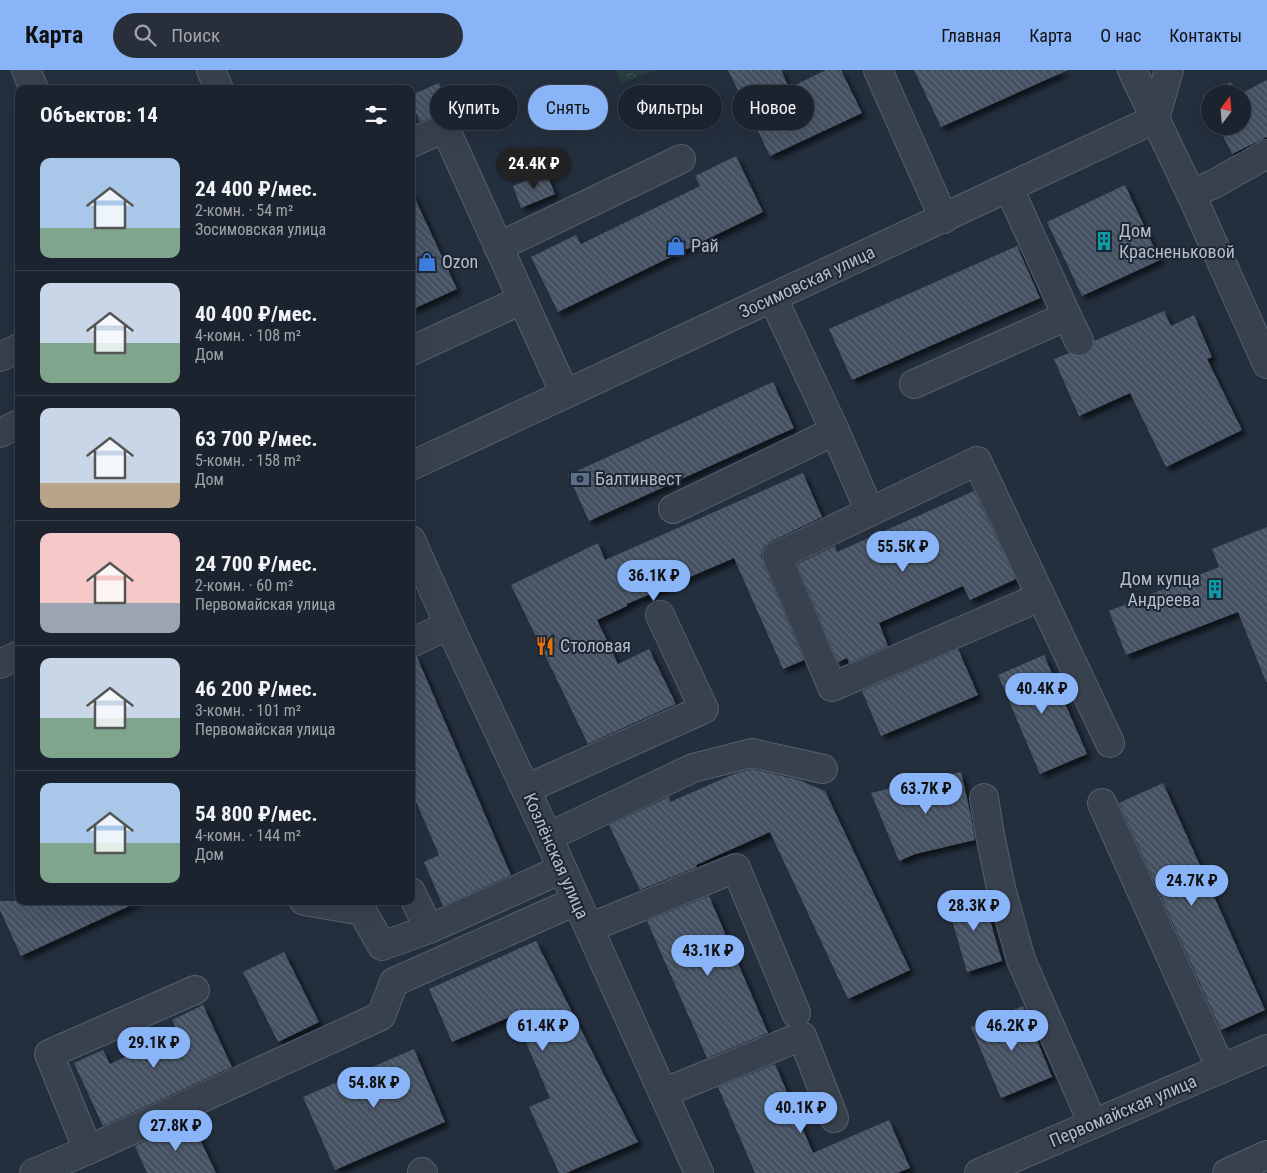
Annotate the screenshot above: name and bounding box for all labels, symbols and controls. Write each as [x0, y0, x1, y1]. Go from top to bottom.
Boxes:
search box [113, 13, 463, 58]
text: Карта [25, 21, 83, 49]
icon: search [131, 21, 159, 49]
text: Поиск [171, 24, 220, 47]
text: Главная [941, 25, 1001, 46]
text: Карта [1029, 25, 1072, 46]
text: О нас [1100, 25, 1141, 46]
text: Контакты [1169, 25, 1242, 46]
chip: Купить [430, 85, 518, 130]
chip: Снять [528, 85, 608, 130]
chip: Фильтры [618, 85, 722, 130]
chip: Новое [732, 85, 814, 130]
north arrow [1201, 85, 1251, 135]
map controls [1201, 85, 1251, 135]
icon: filters [362, 101, 390, 129]
text: Объектов: 14 [40, 103, 158, 127]
pin: 24.4K ₽ [488, 148, 580, 190]
text: 24.4K ₽ [508, 154, 560, 173]
text: 24 400 ₽/мес. [195, 177, 318, 201]
icon: home [80, 178, 140, 238]
text: 2-комн. · 54 m² [195, 201, 293, 220]
text: Зосимовская улица [195, 220, 326, 239]
place label: Дом Красненьковой [1119, 220, 1235, 262]
building icon: Дом Красненьковой [1093, 230, 1115, 252]
shop icon: Рай [665, 235, 687, 257]
place label: Рай [691, 235, 719, 256]
street label: Зосимовская улица [736, 241, 878, 322]
shop icon: Ozon [416, 251, 438, 273]
place label: Ozon [442, 251, 478, 272]
text: 40 400 ₽/мес. [195, 302, 318, 326]
icon: home [80, 303, 140, 363]
text: 4-комн. · 108 m² [195, 326, 301, 345]
text: Дом [195, 345, 224, 364]
text: 63 700 ₽/мес. [195, 427, 318, 451]
icon: home [80, 428, 140, 488]
text: 5-комн. · 158 m² [195, 451, 301, 470]
bank icon: Балтинвест [569, 468, 591, 490]
place label: Балтинвест [595, 468, 682, 489]
text: Дом [195, 470, 224, 489]
pin: 55.5K ₽ [857, 530, 949, 573]
text: 55.5K ₽ [877, 537, 929, 556]
text: 24 700 ₽/мес. [195, 552, 318, 576]
icon: home [80, 553, 140, 613]
pin: 36.1K ₽ [608, 560, 700, 602]
text: 36.1K ₽ [628, 566, 680, 585]
place label: Дом купца Андреева [1120, 568, 1200, 610]
text: 2-комн. · 60 m² [195, 576, 293, 595]
building icon: Дом купца Андреева [1204, 578, 1226, 600]
text: Первомайская улица [195, 595, 335, 614]
restaurant icon: Столовая [534, 635, 556, 657]
place label: Столовая [560, 635, 631, 656]
pin: 40.4K ₽ [996, 672, 1088, 715]
text: 46 200 ₽/мес. [195, 677, 318, 701]
icon: home [80, 678, 140, 738]
text: 40.4K ₽ [1016, 679, 1068, 698]
text: 3-комн. · 101 m² [195, 701, 301, 720]
text: Первомайская улица [195, 720, 335, 739]
pin: 63.7K ₽ [880, 772, 972, 815]
text: 63.7K ₽ [900, 779, 952, 798]
street label: Козлёнская улица [519, 790, 594, 922]
text: 54 800 ₽/мес. [195, 802, 318, 826]
icon: home [80, 803, 140, 863]
text: 4-комн. · 144 m² [195, 826, 301, 845]
text: Дом [195, 845, 224, 864]
pin: 24.7K ₽ [1146, 864, 1238, 907]
text: 24.7K ₽ [1166, 871, 1218, 890]
pin: 28.3K ₽ [928, 890, 1020, 932]
text: 28.3K ₽ [948, 896, 1000, 915]
pin: 43.1K ₽ [662, 934, 754, 977]
text: 43.1K ₽ [682, 941, 734, 960]
pin: 61.4K ₽ [497, 1010, 589, 1052]
pin: 46.2K ₽ [966, 1010, 1058, 1052]
text: 61.4K ₽ [517, 1016, 569, 1035]
text: 46.2K ₽ [986, 1016, 1038, 1035]
pin: 29.1K ₽ [108, 1026, 200, 1069]
text: 29.1K ₽ [128, 1033, 180, 1052]
pin: 54.8K ₽ [328, 1066, 420, 1109]
street label: Первомайская улица [1046, 1070, 1200, 1151]
text: 54.8K ₽ [348, 1073, 400, 1092]
pin: 40.1K ₽ [755, 1092, 847, 1134]
text: 40.1K ₽ [775, 1098, 827, 1117]
pin: 27.8K ₽ [130, 1110, 222, 1152]
text: 27.8K ₽ [150, 1116, 202, 1135]

